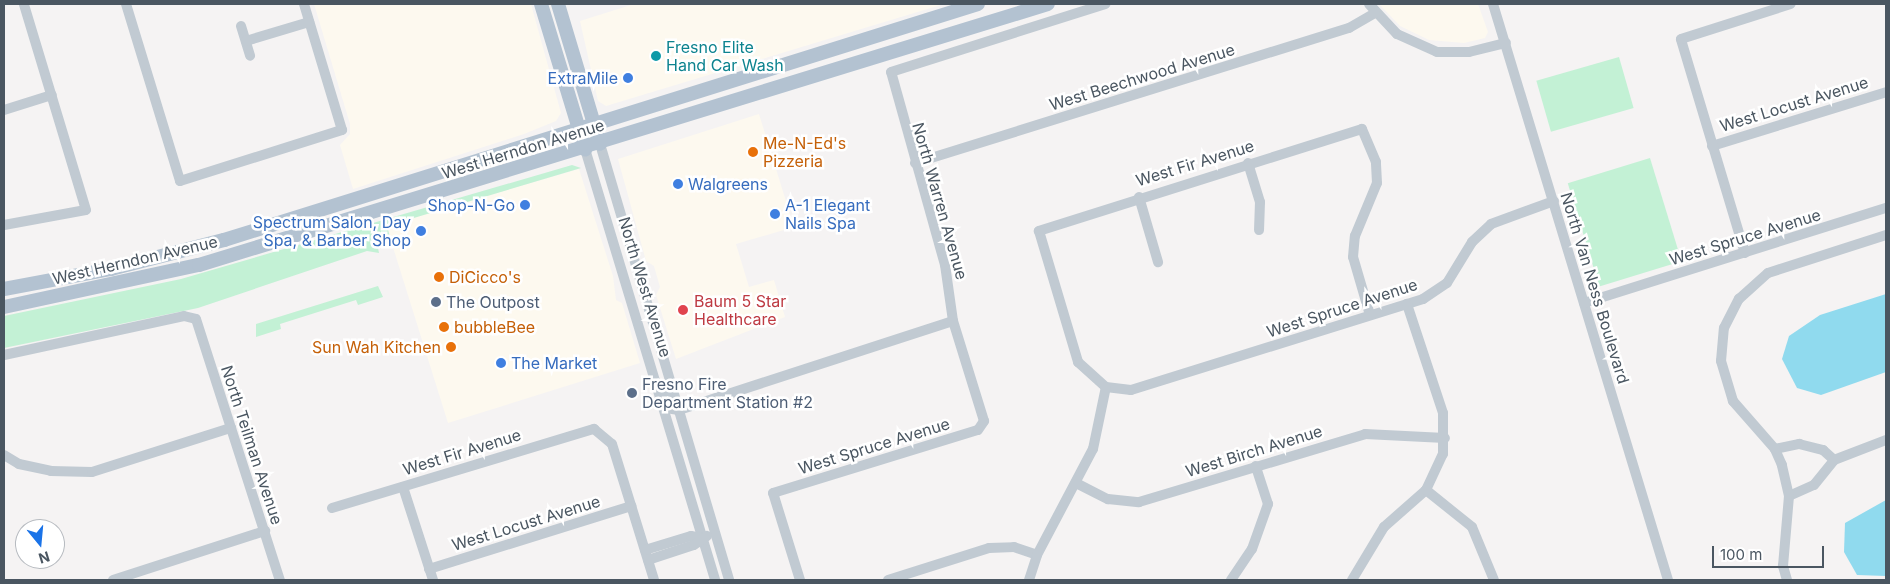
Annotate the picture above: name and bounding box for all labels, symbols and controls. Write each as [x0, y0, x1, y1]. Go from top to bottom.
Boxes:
place label: Fresno Elite Hand Car Wash [666, 37, 784, 75]
street label: West Beechwood Avenue [1047, 40, 1237, 114]
marker: Fresno Elite Hand Car Wash [650, 50, 662, 62]
place label: ExtraMile [548, 68, 618, 88]
marker: ExtraMile [622, 72, 634, 84]
street label: West Locust Avenue [1718, 72, 1870, 136]
street label: West Herndon Avenue [439, 115, 607, 183]
street label: North Warren Avenue [908, 120, 972, 282]
place label: Me-N-Ed's Pizzeria [763, 133, 846, 171]
street label: West Fir Avenue [1134, 136, 1256, 190]
marker: Me-N-Ed's Pizzeria [747, 146, 759, 158]
place label: Walgreens [688, 174, 768, 194]
marker: Walgreens [672, 178, 684, 190]
street label: North Van Ness Boulevard [1557, 190, 1633, 386]
place label: Shop-N-Go [428, 195, 515, 215]
place label: A-1 Elegant Nails Spa [785, 195, 870, 233]
marker: Shop-N-Go [519, 199, 531, 211]
street label: West Spruce Avenue [1667, 205, 1823, 269]
marker: A-1 Elegant Nails Spa [769, 208, 781, 220]
place label: Spectrum Salon, Day Spa, & Barber Shop [253, 212, 411, 250]
street label: North West Avenue [615, 214, 675, 360]
marker: Spectrum Salon, Day Spa, & Barber Shop [415, 225, 427, 237]
street label: West Herndon Avenue [51, 232, 219, 288]
place label: DiCicco's [449, 267, 521, 287]
marker: DiCicco's [433, 271, 445, 283]
street label: West Spruce Avenue [1264, 275, 1420, 341]
place label: Baum 5 Star Healthcare [694, 291, 786, 329]
place label: The Outpost [446, 292, 540, 312]
marker: The Outpost [430, 296, 442, 308]
marker: Baum 5 Star Healthcare [676, 303, 690, 317]
place label: bubbleBee [454, 317, 535, 337]
marker: bubbleBee [438, 321, 450, 333]
place label: Sun Wah Kitchen [312, 337, 441, 357]
marker: Sun Wah Kitchen [445, 341, 457, 353]
place label: The Market [511, 353, 597, 373]
marker: The Market [495, 357, 507, 369]
street label: North Teilman Avenue [217, 363, 287, 527]
place label: Fresno Fire Department Station #2 [642, 374, 813, 412]
marker: Fresno Fire Department Station #2 [626, 387, 638, 399]
street label: West Spruce Avenue [796, 414, 952, 478]
street label: West Birch Avenue [1183, 421, 1325, 481]
street label: West Fir Avenue [401, 425, 523, 479]
street label: West Locust Avenue [450, 491, 602, 555]
north arrow [15, 519, 65, 569]
scale bar [1715, 536, 1828, 568]
text: 100 m [1720, 545, 1762, 564]
text: N [37, 548, 52, 568]

